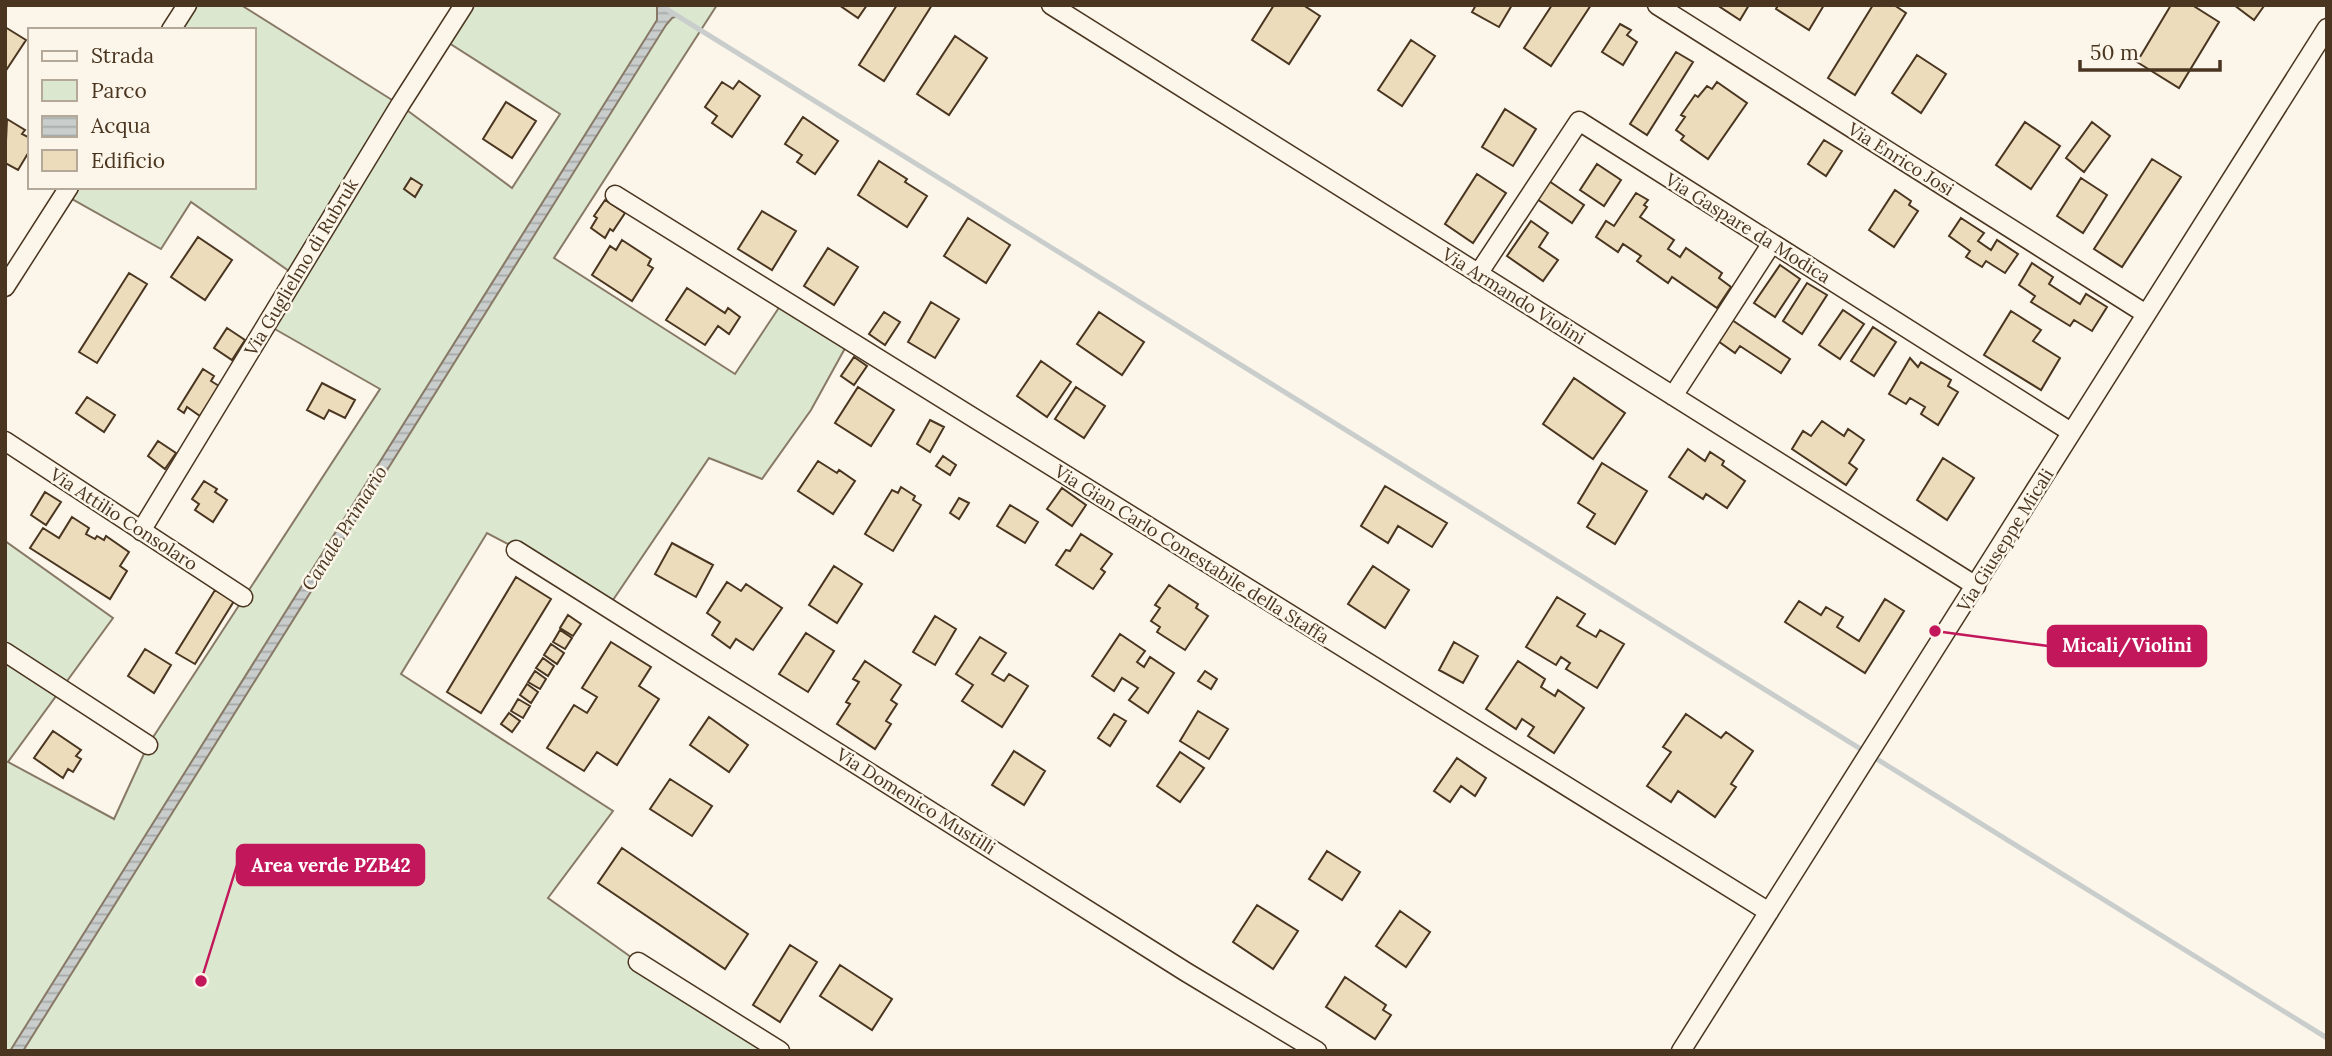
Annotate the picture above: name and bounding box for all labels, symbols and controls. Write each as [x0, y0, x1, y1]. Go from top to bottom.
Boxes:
legend [28, 28, 256, 189]
scale bar [2080, 28, 2220, 72]
text: 50 m [2090, 39, 2139, 66]
text: Strada [91, 42, 154, 69]
text: Parco [91, 77, 147, 104]
text: Acqua [90, 112, 151, 139]
street label: Via Enrico Josi [1843, 117, 1958, 201]
text: Edificio [91, 147, 165, 174]
street label: Via Gaspare da Modica [1660, 167, 1835, 288]
street label: Via Guglielmo di Rubruk [238, 174, 363, 361]
street label: Via Armando Violini [1437, 242, 1590, 349]
street label: Via Gian Carlo Conestabile della Staffa [1050, 459, 1334, 648]
water label: Canale Primario [296, 461, 392, 595]
street label: Via Attilio Consolaro [45, 462, 202, 575]
street label: Via Giuseppe Micali [1951, 464, 2058, 617]
callout: Micali/Violini [2048, 626, 2206, 666]
text: Micali/Violini [2062, 633, 2192, 658]
street label: Via Domenico Mustilli [831, 742, 1000, 859]
callout: Area verde PZB42 [237, 845, 424, 885]
text: Area verde PZB42 [251, 853, 411, 877]

